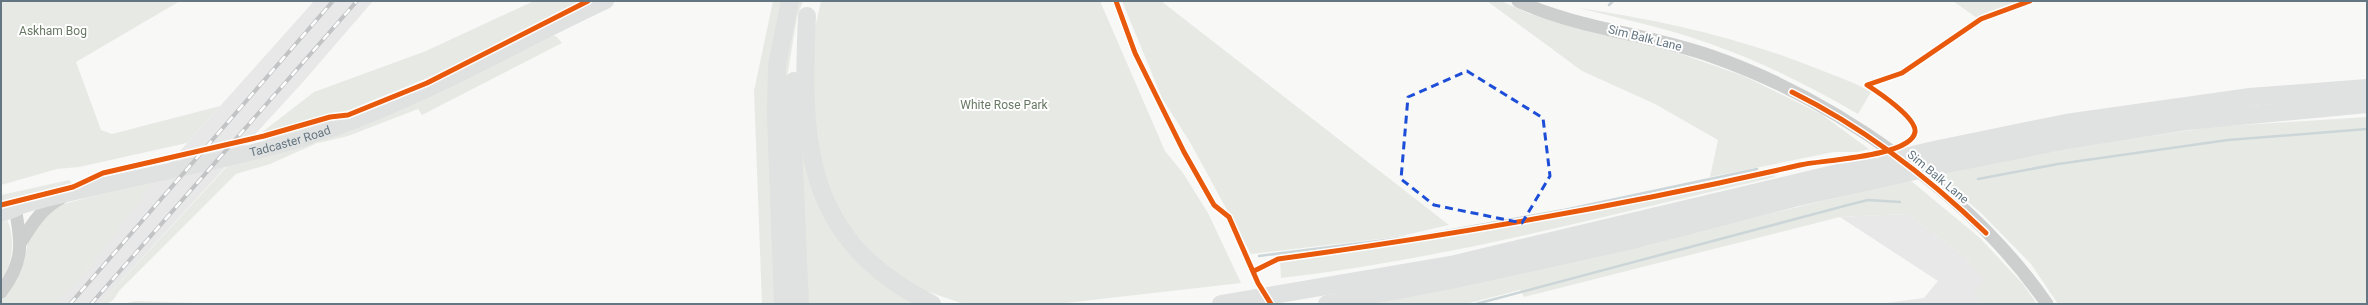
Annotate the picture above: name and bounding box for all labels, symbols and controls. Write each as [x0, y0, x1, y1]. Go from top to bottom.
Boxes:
street label: Sim Balk Lane [1607, 22, 1683, 54]
park label: Askham Bog [19, 24, 87, 38]
park label: White Rose Park [960, 98, 1049, 112]
street label: Tadcaster Road [248, 123, 332, 160]
street label: Sim Balk Lane [1905, 147, 1971, 207]

